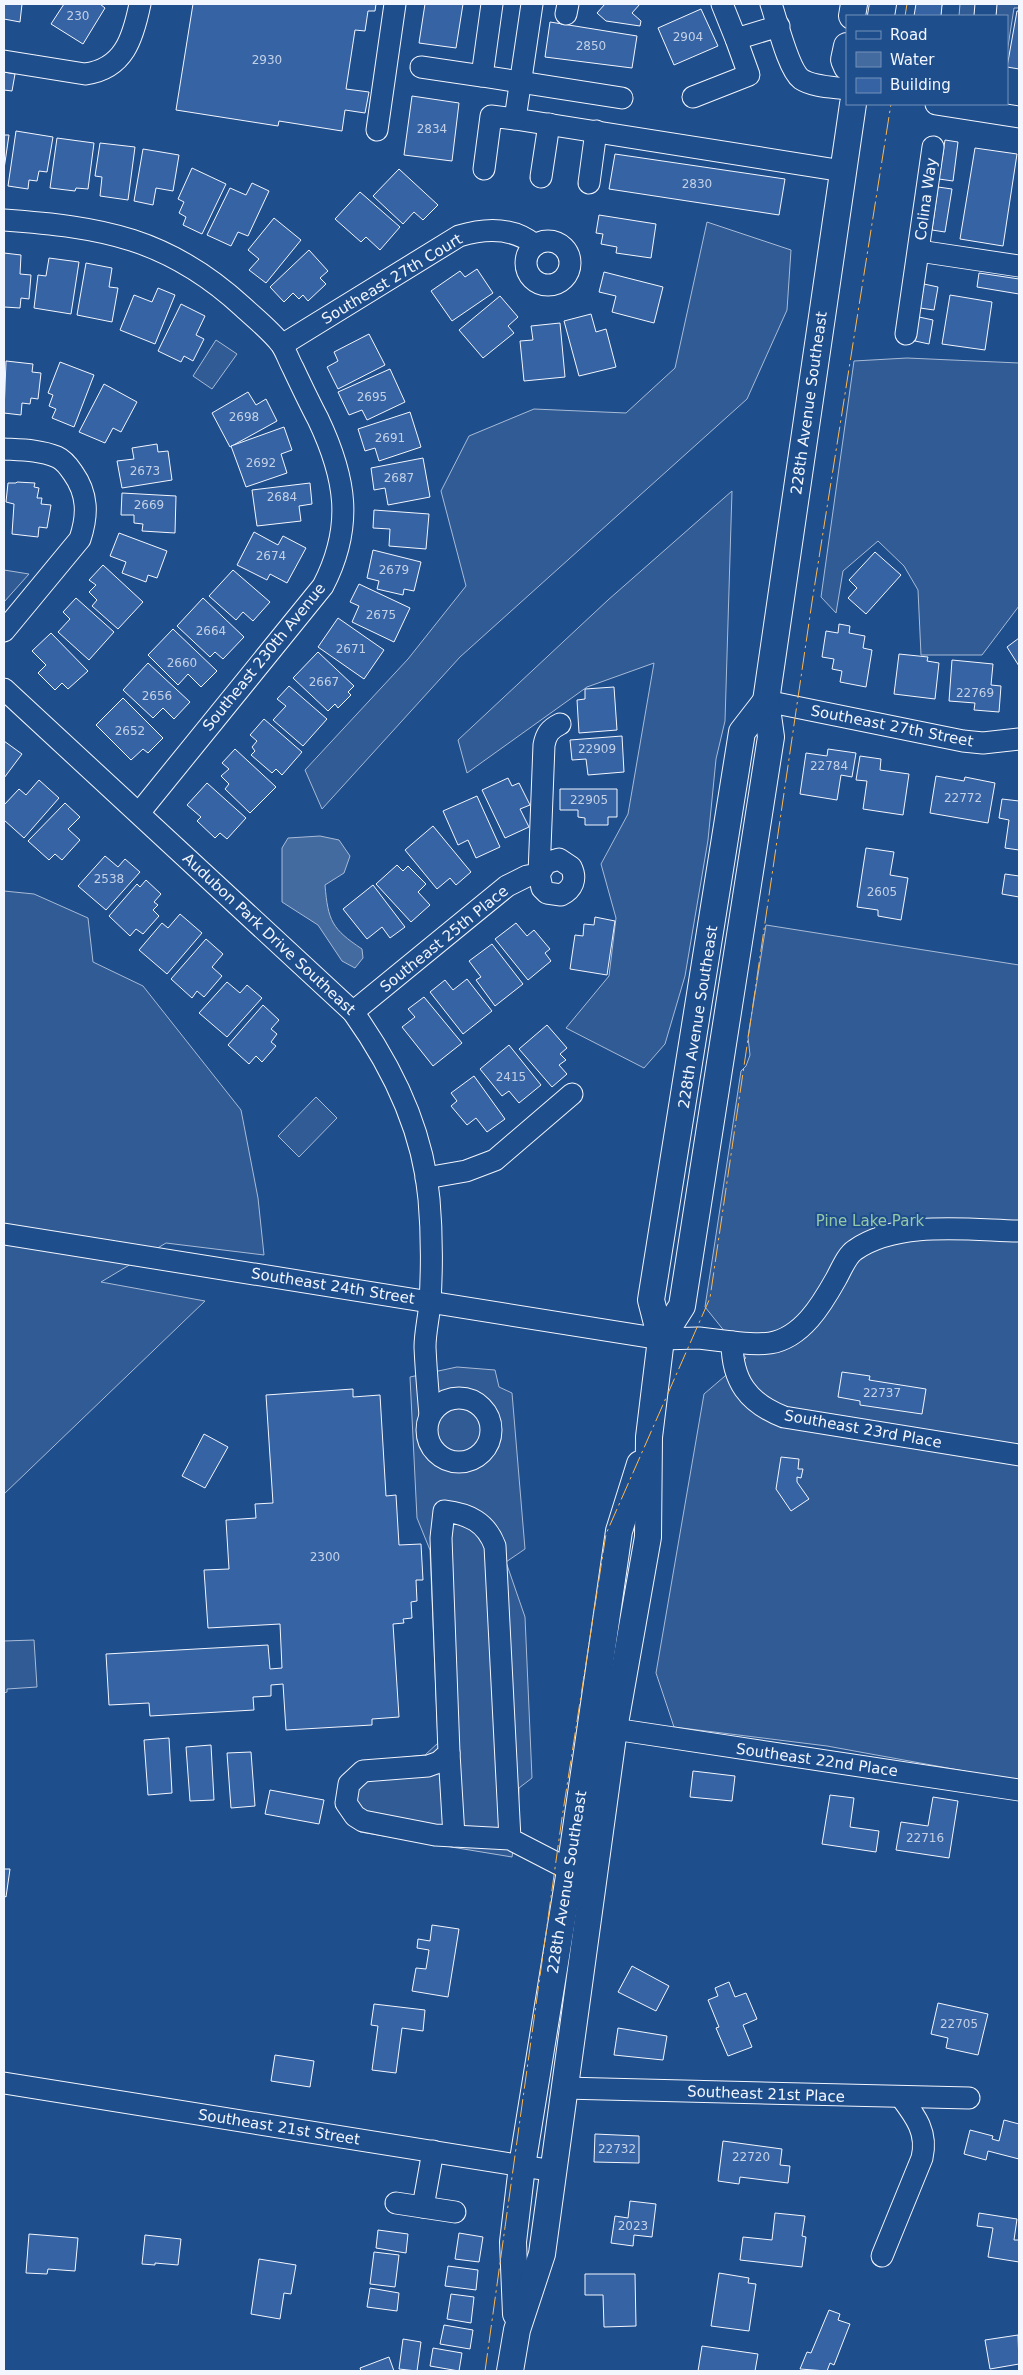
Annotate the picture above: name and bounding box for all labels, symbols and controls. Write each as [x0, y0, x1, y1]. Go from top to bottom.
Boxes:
house number: 230 [67, 9, 89, 23]
legend [846, 15, 1008, 105]
text: Road [890, 26, 928, 44]
house number: 2904 [673, 30, 703, 44]
house number: 2850 [576, 39, 606, 53]
text: Water [890, 51, 935, 69]
house number: 2930 [252, 53, 282, 67]
text: Building [890, 76, 951, 94]
house number: 2834 [417, 122, 447, 136]
street label: Colina Way [911, 156, 941, 242]
house number: 2830 [682, 177, 712, 191]
street label: Southeast 27th Court [318, 230, 466, 328]
street label: 228th Avenue Southeast [787, 310, 831, 496]
house number: 2695 [357, 390, 387, 404]
house number: 2698 [229, 410, 259, 424]
house number: 2691 [375, 431, 405, 445]
house number: 2692 [246, 456, 276, 470]
house number: 2673 [130, 464, 160, 478]
house number: 2687 [384, 471, 414, 485]
house number: 2684 [267, 490, 297, 504]
house number: 2669 [134, 498, 164, 512]
house number: 2674 [256, 549, 286, 563]
house number: 2679 [379, 563, 409, 577]
street label: Southeast 230th Avenue [199, 579, 329, 735]
house number: 2675 [366, 608, 396, 622]
house number: 2664 [196, 624, 226, 638]
house number: 2671 [336, 642, 366, 656]
house number: 2660 [167, 656, 197, 670]
house number: 2667 [309, 675, 339, 689]
house number: 22769 [956, 686, 994, 700]
house number: 2656 [142, 689, 172, 703]
street label: Southeast 27th Street [809, 701, 975, 751]
house number: 2652 [115, 724, 145, 738]
house number: 22909 [578, 742, 616, 756]
house number: 22784 [810, 759, 848, 773]
house number: 22772 [944, 791, 982, 805]
house number: 22905 [570, 793, 608, 807]
street label: Audubon Park Drive Southeast [179, 849, 359, 1019]
house number: 2538 [94, 872, 124, 886]
street label: Southeast 25th Place [376, 882, 512, 996]
house number: 2605 [867, 885, 897, 899]
street label: 228th Avenue Southeast [675, 924, 721, 1110]
house number: 2415 [496, 1070, 526, 1084]
park label: Pine Lake Park [816, 1212, 925, 1230]
street label: Southeast 24th Street [250, 1264, 416, 1308]
house number: 22737 [863, 1386, 901, 1400]
street label: Southeast 23rd Place [783, 1406, 943, 1452]
house number: 2300 [310, 1550, 340, 1564]
street label: Southeast 22nd Place [735, 1740, 899, 1780]
street label: 228th Avenue Southeast [544, 1789, 590, 1975]
house number: 22716 [906, 1831, 944, 1845]
house number: 22705 [940, 2017, 978, 2031]
street label: Southeast 21st Place [687, 2082, 845, 2106]
street label: Southeast 21st Street [197, 2105, 361, 2149]
house number: 22732 [598, 2142, 636, 2156]
house number: 22720 [732, 2150, 770, 2164]
house number: 2023 [618, 2219, 648, 2233]

